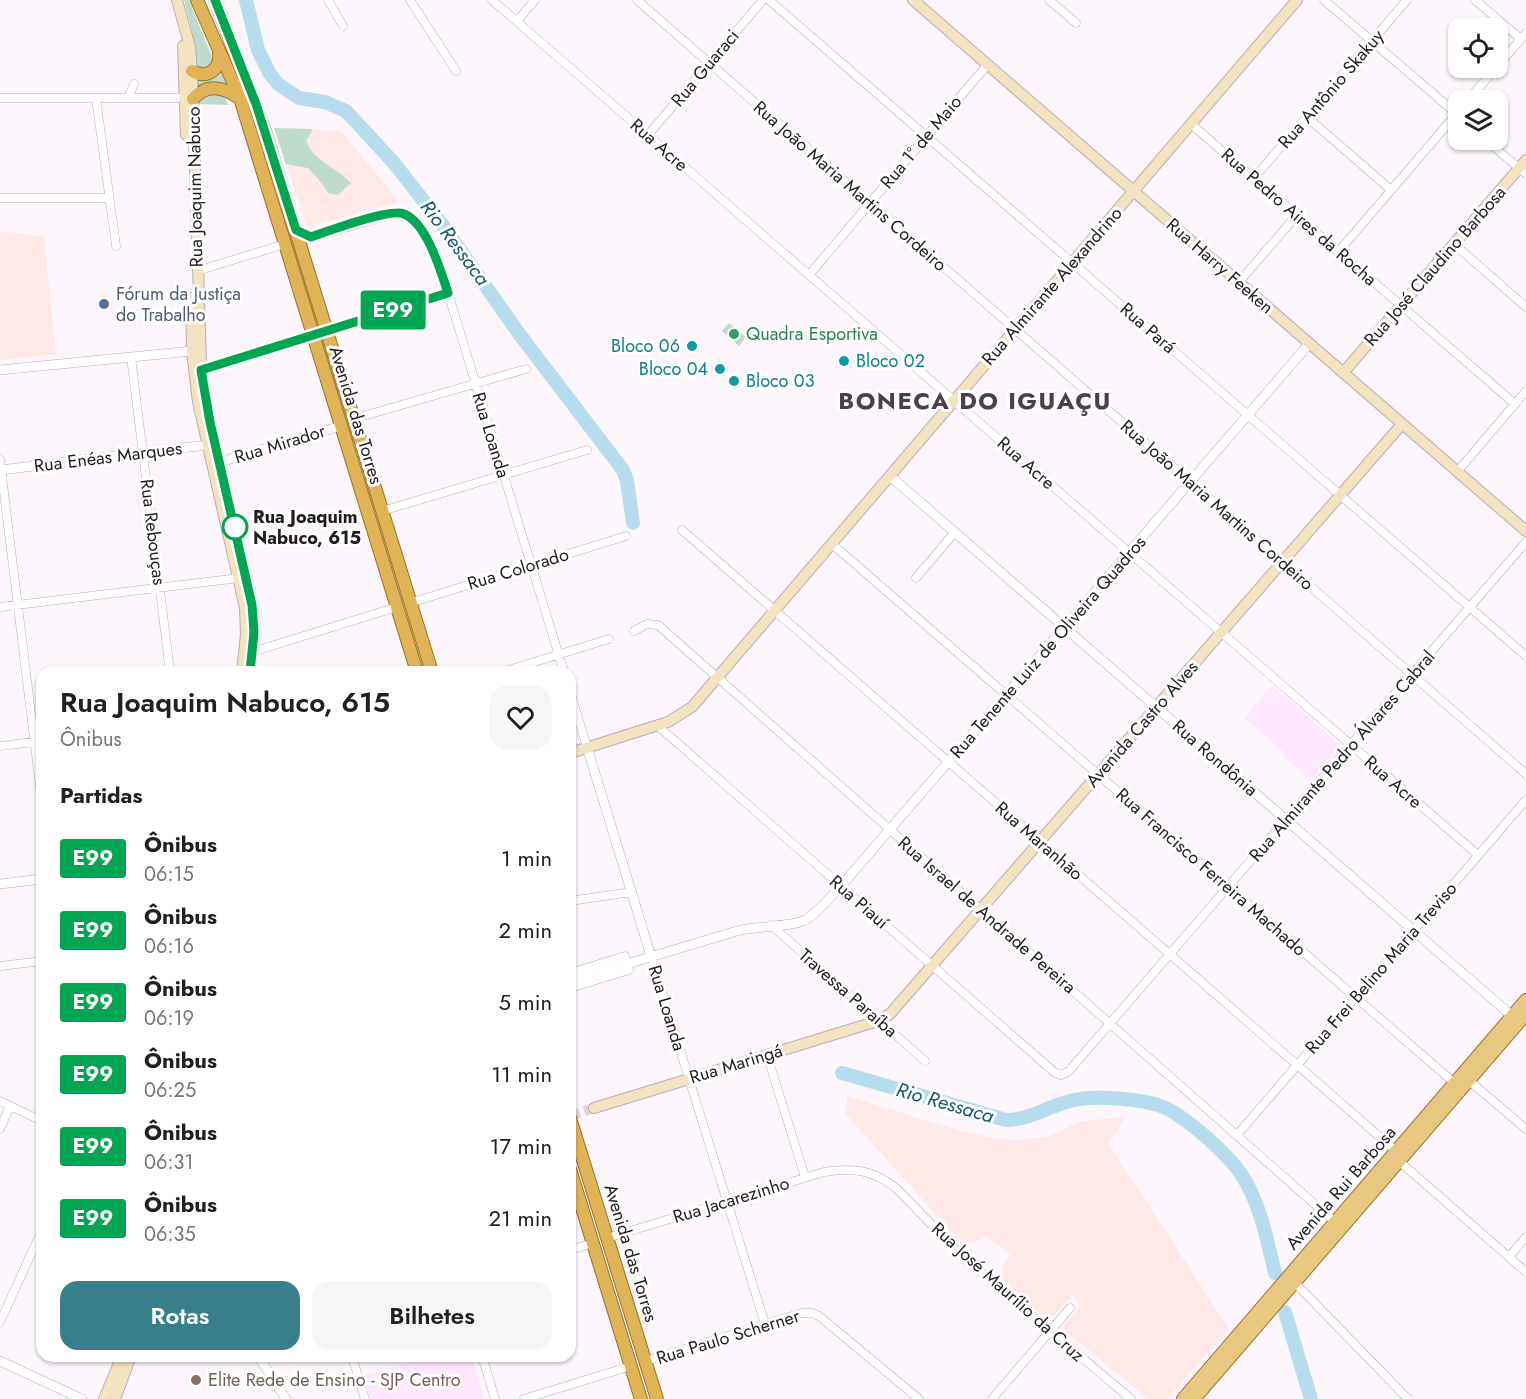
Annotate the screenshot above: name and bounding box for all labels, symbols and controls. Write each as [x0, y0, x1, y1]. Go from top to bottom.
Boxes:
map controls [1448, 18, 1508, 150]
button: locate [1448, 18, 1508, 78]
street label: Rua Guaraci [665, 24, 745, 112]
street label: Rua Antônio Skakuy [1272, 24, 1390, 154]
street label: Rua 1º de Maio [874, 90, 968, 194]
button: layers [1448, 90, 1508, 150]
street label: Rua João Maria Martins Cordeiro [748, 95, 952, 277]
street label: Rua Joaquim Nabuco [181, 106, 209, 268]
street label: Rua Acre [624, 112, 694, 178]
street label: Rua Pedro Aires da Rocha [1215, 142, 1383, 292]
street label: Rua José Claudino Barbosa [1358, 180, 1512, 352]
water label: Rio Ressaca [413, 194, 497, 292]
street label: Rua Almirante Alexandrino [976, 201, 1128, 371]
street label: Rua Harry Feeken [1161, 212, 1279, 320]
place label: Fórum da Justiça do Trabalho [116, 281, 241, 328]
line badge: E99 [358, 290, 428, 330]
text: E99 [373, 295, 413, 325]
street label: Rua Pará [1114, 296, 1182, 360]
marker: Fórum da Justiça do Trabalho [97, 297, 111, 311]
place label: Quadra Esportiva [746, 321, 878, 347]
marker: Quadra Esportiva [727, 327, 741, 341]
place label: Bloco 06 [611, 333, 680, 359]
marker: Bloco 06 [685, 339, 699, 353]
street label: Avenida das Torres [323, 343, 389, 487]
place label: Bloco 02 [856, 348, 925, 374]
marker: Bloco 02 [837, 354, 851, 368]
place label: Bloco 04 [639, 356, 708, 382]
marker: Bloco 04 [713, 362, 727, 376]
place label: Bloco 03 [746, 368, 815, 394]
marker: Bloco 03 [727, 374, 741, 388]
district label: BONECA DO IGUAÇU [838, 383, 1112, 418]
street label: Rua Loanda [466, 389, 516, 481]
street label: Rua João Maria Martins Cordeiro [1115, 414, 1319, 596]
street label: Rua Mirador [231, 418, 330, 470]
street label: Rua Acre [991, 430, 1061, 496]
street label: Rua Enéas Marques [33, 435, 183, 479]
street label: Rua Rebouças [134, 477, 172, 587]
place label: Rua Joaquim Nabuco, 615 [253, 504, 361, 551]
marker: Rua Joaquim Nabuco, 615 [222, 514, 248, 540]
street label: Rua Tenente Luiz de Oliveira Quadros [944, 530, 1152, 764]
street label: Rua Colorado [464, 541, 572, 597]
street label: Rua Almirante Pedro Álvares Cabral [1243, 645, 1441, 867]
street label: Avenida Castro Alves [1080, 655, 1204, 793]
text: Rua Joaquim Nabuco, 615 [60, 682, 390, 723]
button: heart [489, 686, 552, 749]
street label: Rua Rondônia [1167, 713, 1263, 803]
text: Ônibus [60, 725, 121, 754]
street label: Rua Acre [1358, 749, 1428, 815]
text: Partidas [60, 779, 142, 811]
street label: Rua Francisco Ferreira Machado [1110, 782, 1312, 962]
street label: Rua Maranhão [989, 795, 1089, 887]
text: Ônibus [144, 828, 217, 860]
street label: Rua Israel de Andrade Pereira [892, 830, 1082, 1000]
text: 1 min [501, 842, 552, 874]
text: E99 [73, 843, 113, 873]
text: 06:15 [144, 860, 194, 889]
street label: Rua Piauí [824, 869, 895, 936]
street label: Rua Frei Belino Maria Treviso [1299, 876, 1463, 1060]
text: Ônibus [144, 900, 217, 932]
text: 2 min [498, 914, 552, 946]
text: E99 [73, 915, 113, 945]
text: 06:16 [144, 932, 194, 961]
street label: Travessa Paraíba [793, 943, 903, 1043]
street label: Rua Loanda [642, 962, 692, 1054]
text: Ônibus [144, 972, 217, 1004]
text: 5 min [499, 986, 552, 1018]
text: E99 [73, 987, 113, 1017]
text: 06:19 [144, 1004, 194, 1033]
street label: Rua Maringá [686, 1038, 786, 1090]
text: Ônibus [144, 1044, 217, 1076]
text: 11 min [491, 1058, 552, 1090]
text: E99 [73, 1059, 113, 1089]
water label: Rio Ressaca [893, 1075, 997, 1131]
text: 06:25 [144, 1076, 196, 1105]
text: Ônibus [144, 1116, 217, 1148]
street label: Avenida Rui Barbosa [1280, 1120, 1402, 1256]
text: 17 min [490, 1130, 552, 1162]
text: E99 [73, 1131, 113, 1161]
text: 06:31 [144, 1148, 193, 1177]
street label: Rua Jacarezinho [670, 1170, 793, 1230]
street label: Avenida das Torres [598, 1181, 664, 1325]
text: Ônibus [144, 1188, 217, 1220]
text: 21 min [489, 1202, 552, 1234]
text: E99 [73, 1203, 113, 1233]
street label: Rua José Maurílio da Cruz [926, 1216, 1091, 1368]
text: 06:35 [144, 1220, 196, 1249]
button: Rotas [60, 1281, 300, 1350]
button: Bilhetes [312, 1281, 552, 1350]
street label: Rua Paulo Scherner [653, 1303, 804, 1371]
place label: Elite Rede de Ensino - SJP Centro [208, 1367, 461, 1393]
marker: Elite Rede de Ensino - SJP Centro [189, 1373, 203, 1387]

